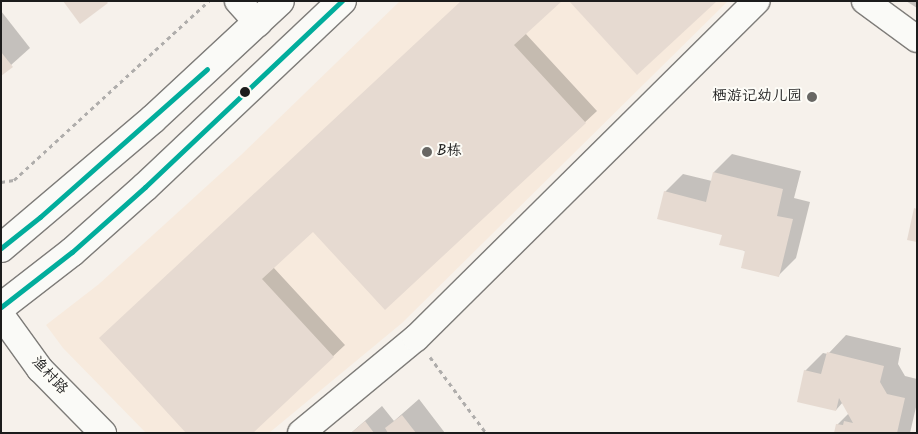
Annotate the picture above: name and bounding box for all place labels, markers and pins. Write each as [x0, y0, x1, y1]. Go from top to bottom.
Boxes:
unlabelled marker [240, 87, 250, 97]
place label: 栖游记幼儿园 [712, 88, 802, 106]
marker: 栖游记幼儿园 [806, 91, 818, 103]
place label: B栋 [437, 143, 462, 161]
marker: B栋 [421, 146, 433, 158]

